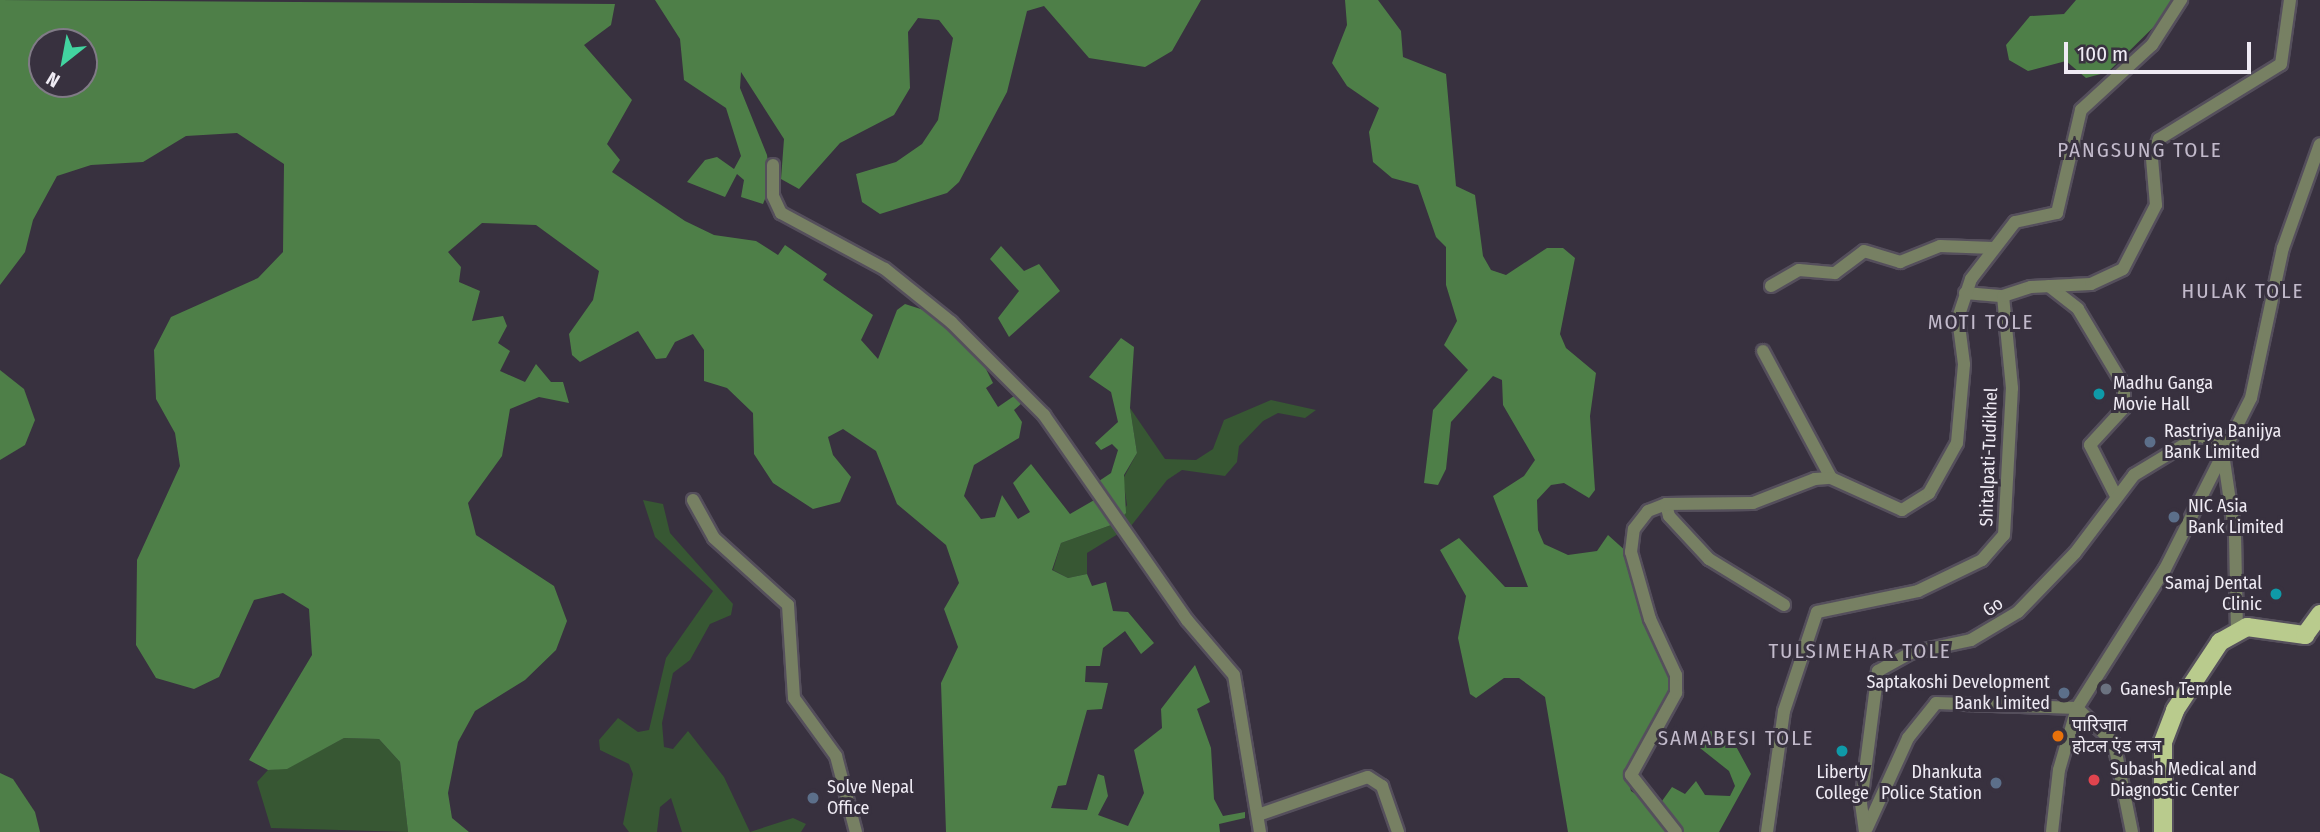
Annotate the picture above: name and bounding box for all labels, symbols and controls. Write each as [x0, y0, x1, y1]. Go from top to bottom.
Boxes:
north arrow [28, 28, 98, 98]
scale bar [2068, 28, 2255, 72]
text: 100 m [2077, 41, 2128, 67]
text: N [42, 67, 64, 93]
district label: PANGSUNG TOLE [2059, 137, 2221, 163]
district label: HULAK TOLE [2183, 278, 2303, 304]
district label: MOTI TOLE [1929, 309, 2033, 335]
place label: Madhu Ganga Movie Hall [2113, 373, 2213, 416]
marker: Madhu Ganga Movie Hall [2091, 386, 2107, 402]
street label: Shitalpati-Tudikhel [1976, 387, 2002, 527]
place label: Rastriya Banijya Bank Limited [2164, 421, 2281, 464]
marker: Rastriya Banijya Bank Limited [2142, 434, 2158, 450]
place label: NIC Asia Bank Limited [2188, 496, 2284, 538]
marker: NIC Asia Bank Limited [2166, 509, 2182, 525]
place label: Samaj Dental Clinic [2165, 573, 2262, 616]
marker: Samaj Dental Clinic [2268, 586, 2284, 602]
street label: Go [1979, 593, 2007, 621]
district label: TULSIMEHAR TOLE [1770, 638, 1950, 664]
place label: Saptakoshi Development Bank Limited [1867, 672, 2050, 714]
place label: Ganesh Temple [2120, 678, 2232, 700]
marker: Ganesh Temple [2098, 681, 2114, 697]
marker: Saptakoshi Development Bank Limited [2056, 685, 2072, 701]
place label: पारिजात होटल एंड लज [2072, 715, 2161, 758]
district label: SAMABESI TOLE [1659, 725, 1813, 751]
marker: पारिजात होटल एंड लज [2050, 728, 2066, 744]
marker: Liberty College [1834, 743, 1850, 759]
place label: Subash Medical and Diagnostic Center [2110, 759, 2257, 802]
place label: Liberty College [1815, 762, 1869, 804]
place label: Dhankuta Police Station [1881, 762, 1982, 804]
marker: Subash Medical and Diagnostic Center [2084, 770, 2104, 790]
marker: Dhankuta Police Station [1988, 775, 2004, 791]
place label: Solve Nepal Office [827, 777, 914, 820]
marker: Solve Nepal Office [805, 790, 821, 806]

